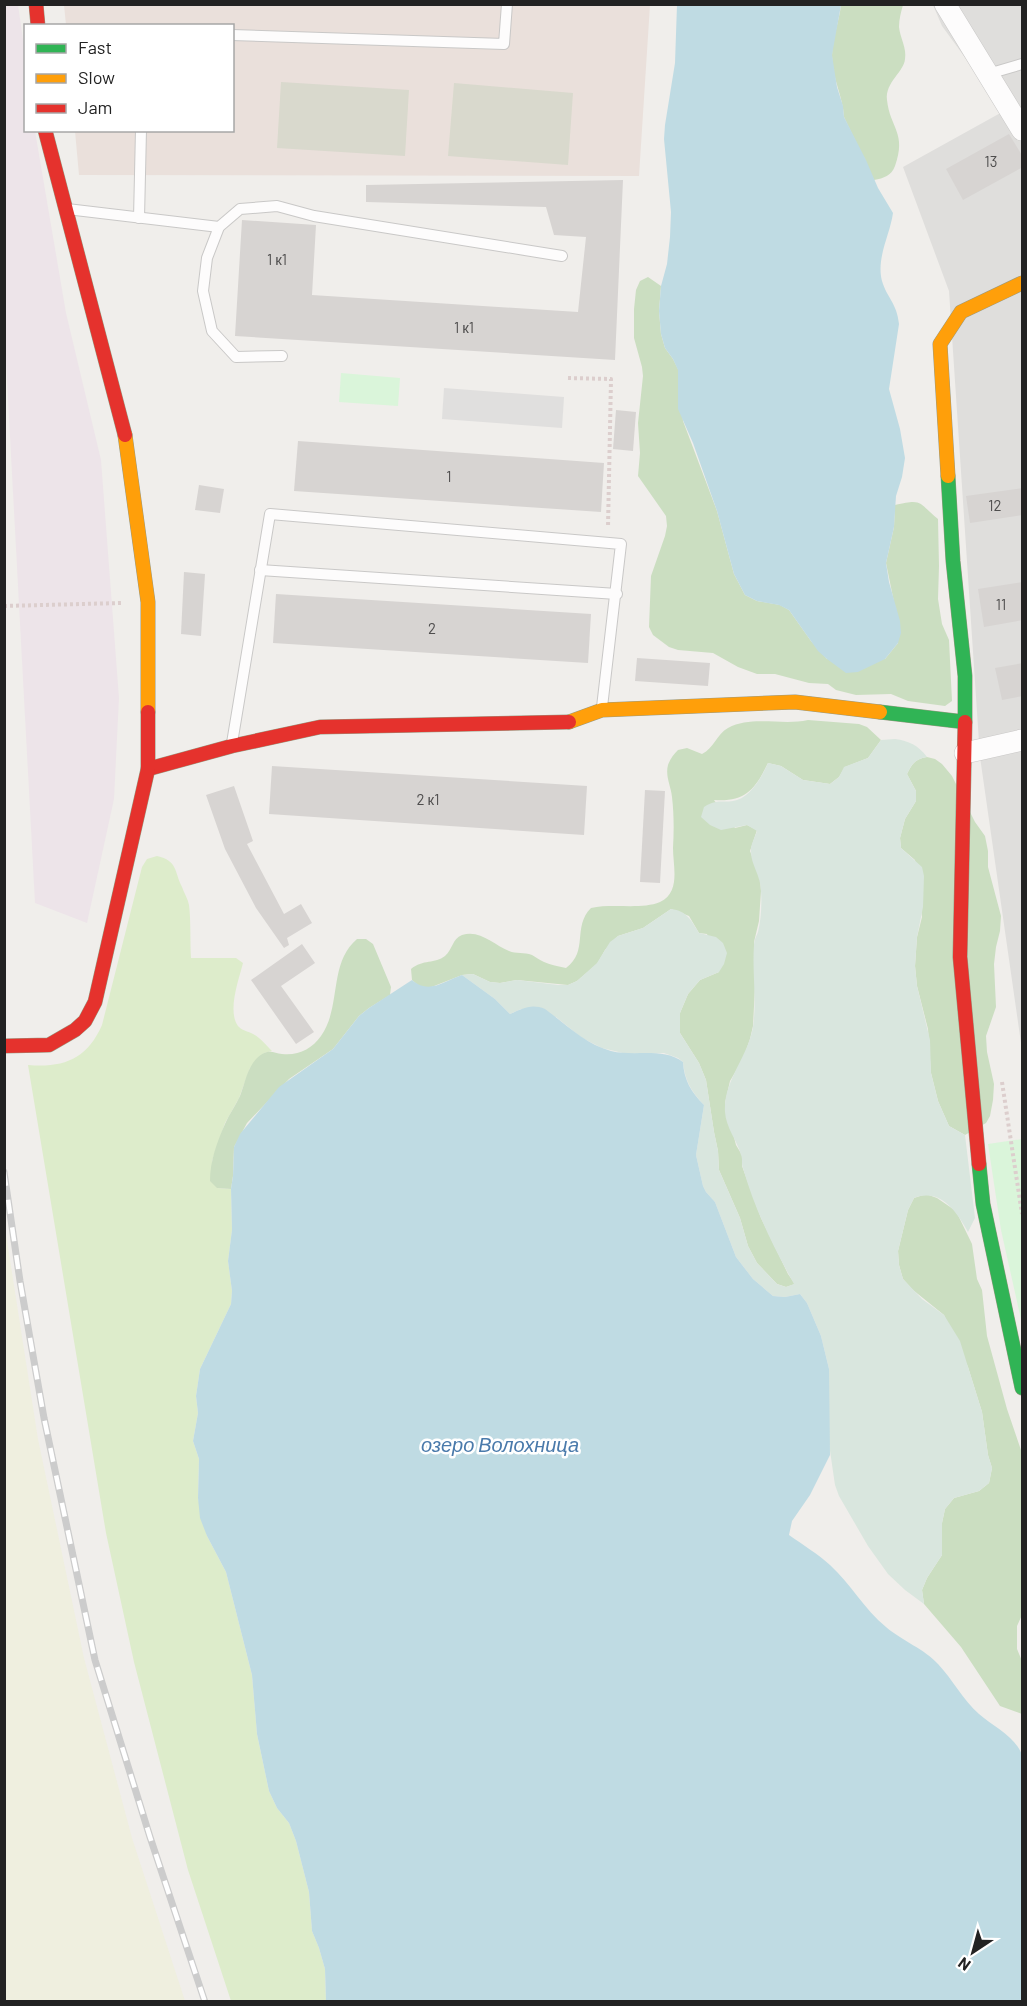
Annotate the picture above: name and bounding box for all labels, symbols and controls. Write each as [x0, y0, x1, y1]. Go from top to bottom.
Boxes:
legend [24, 24, 234, 132]
text: Fast [78, 36, 112, 58]
text: Slow [78, 66, 115, 88]
text: Jam [78, 96, 112, 118]
house number: 13 [985, 152, 997, 170]
house number: 1 к1 [267, 250, 287, 268]
house number: 1 к1 [454, 318, 474, 336]
house number: 1 [446, 467, 452, 485]
house number: 12 [988, 496, 1002, 514]
house number: 11 [996, 595, 1006, 613]
house number: 2 [428, 619, 436, 637]
house number: 2 к1 [417, 790, 439, 808]
water label: озеро Волохница [421, 1432, 579, 1456]
north arrow [943, 1922, 1003, 1982]
text: N [954, 1954, 974, 1975]

